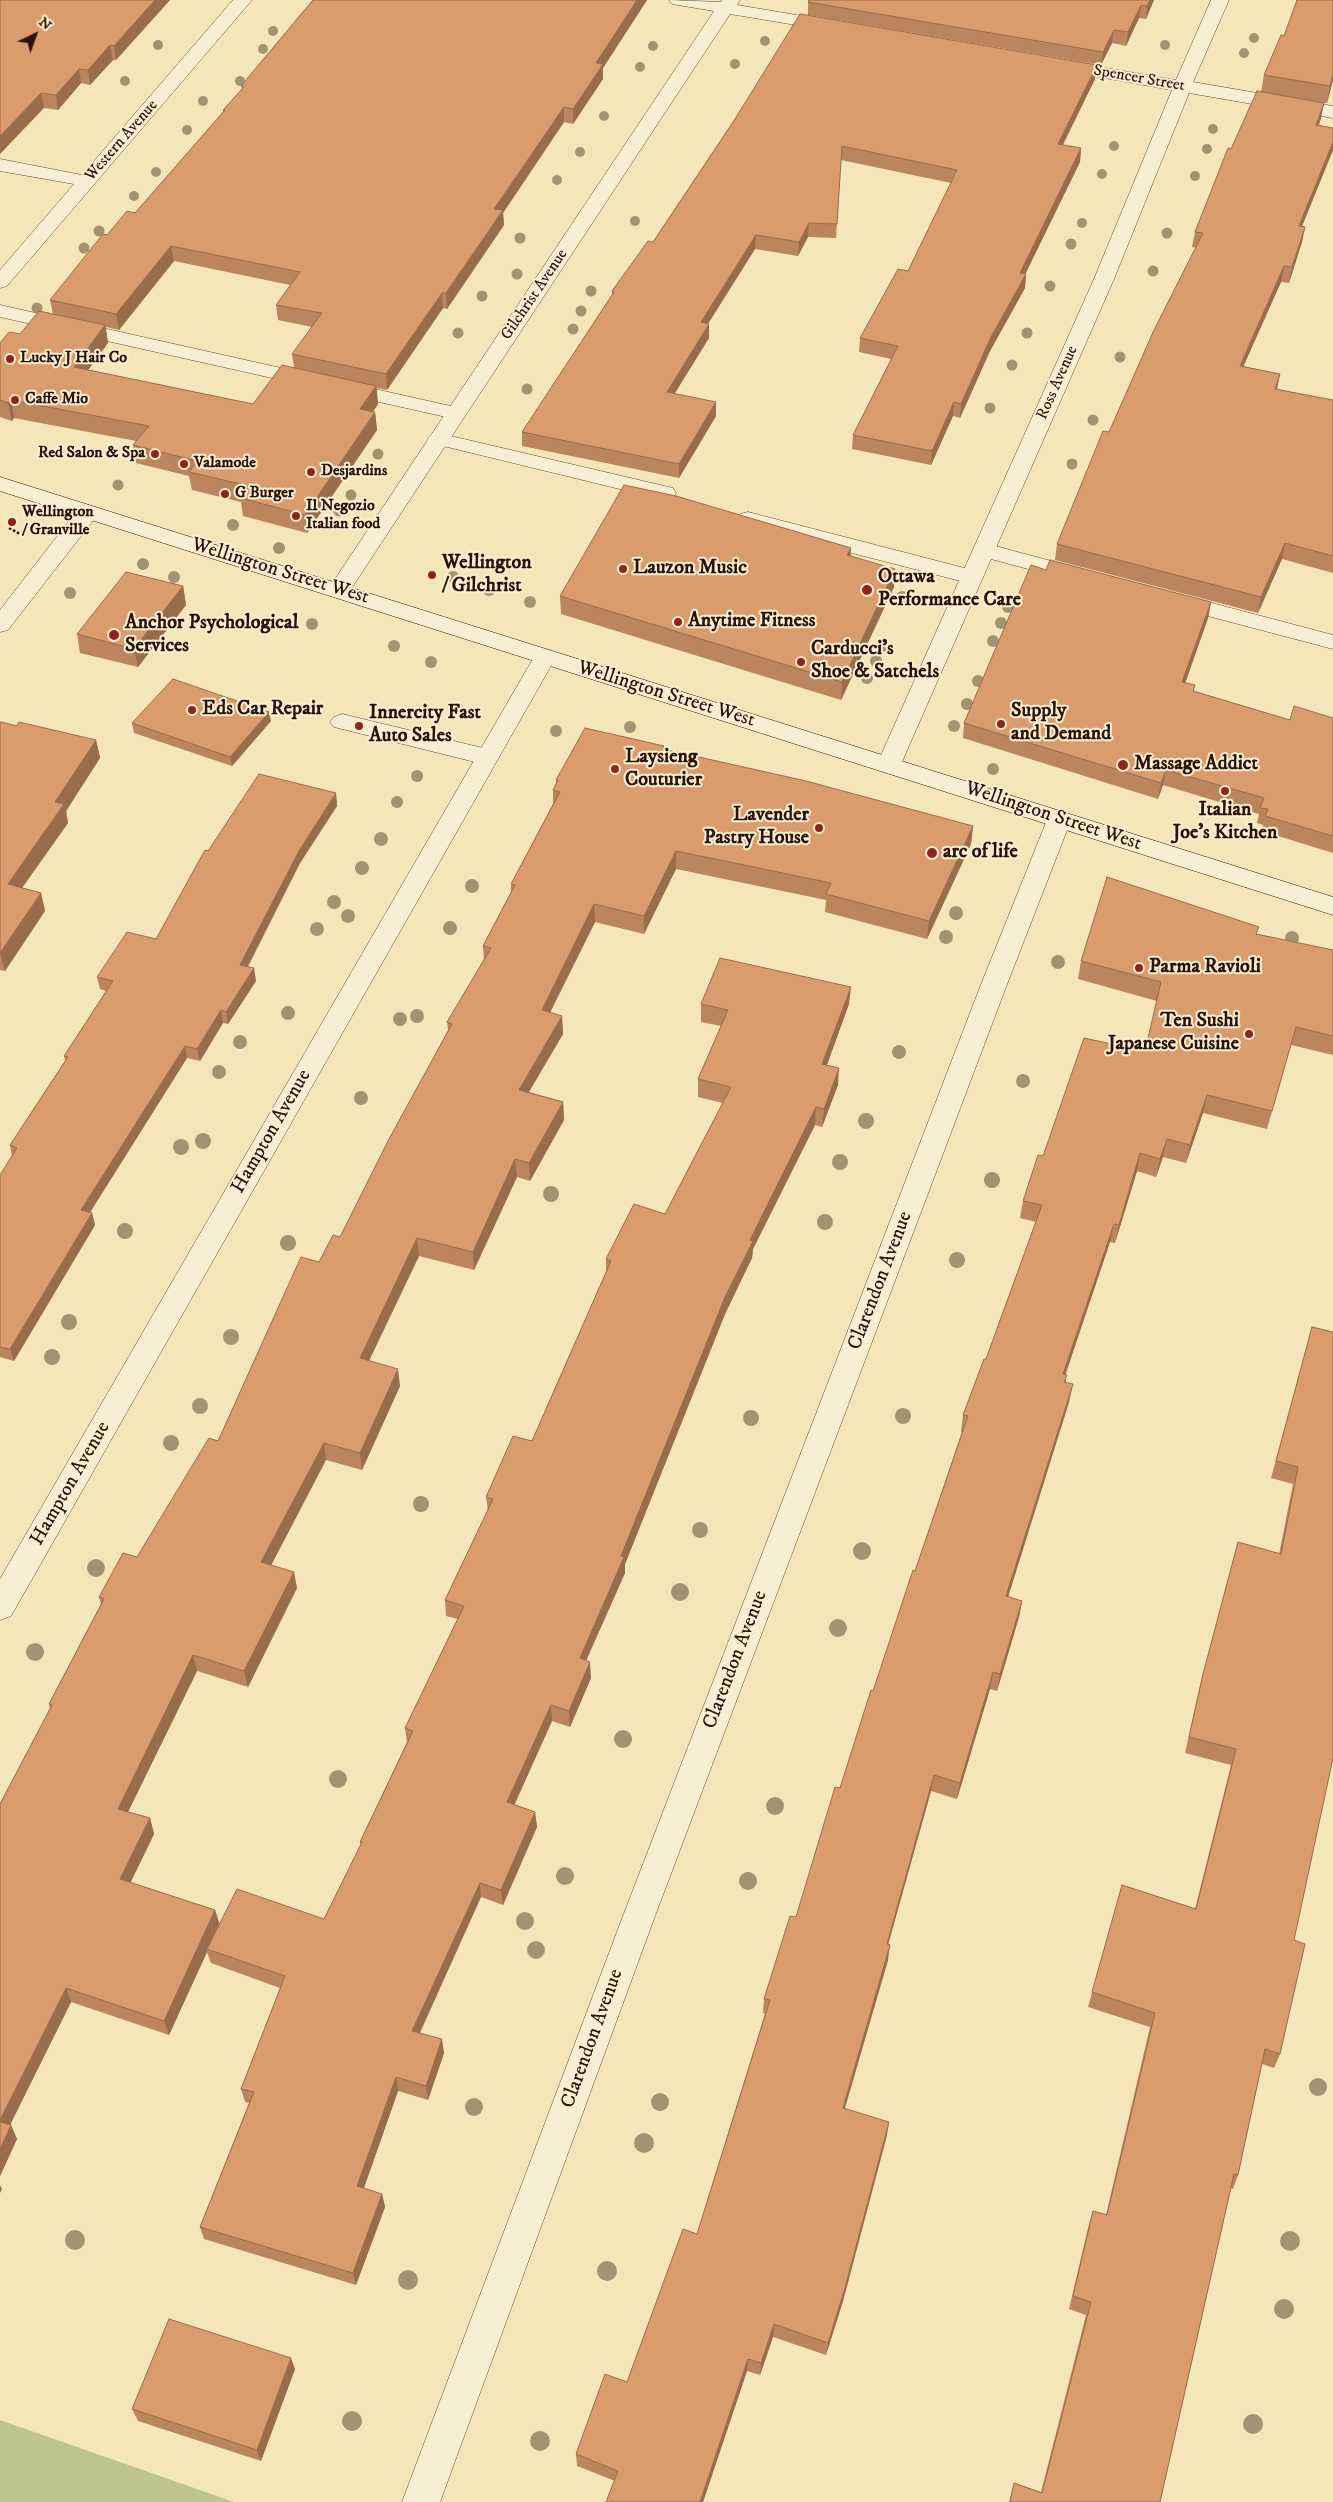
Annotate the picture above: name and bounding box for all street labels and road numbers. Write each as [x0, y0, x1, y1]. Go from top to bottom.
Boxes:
street label: Spencer Street [1092, 62, 1186, 96]
street label: Western Avenue [81, 96, 163, 186]
street label: Gilchrist Avenue [498, 246, 572, 344]
street label: Ross Avenue [1033, 343, 1083, 423]
street label: Wellington Street West [188, 534, 372, 610]
street label: Wellington Street West [574, 657, 758, 733]
street label: Wellington Street West [962, 777, 1144, 857]
street label: Hampton Avenue [227, 1066, 317, 1198]
street label: Clarendon Avenue [844, 1209, 918, 1353]
street label: Hampton Avenue [26, 1418, 116, 1550]
street label: Clarendon Avenue [699, 1588, 773, 1732]
street label: Clarendon Avenue [557, 1966, 629, 2112]

